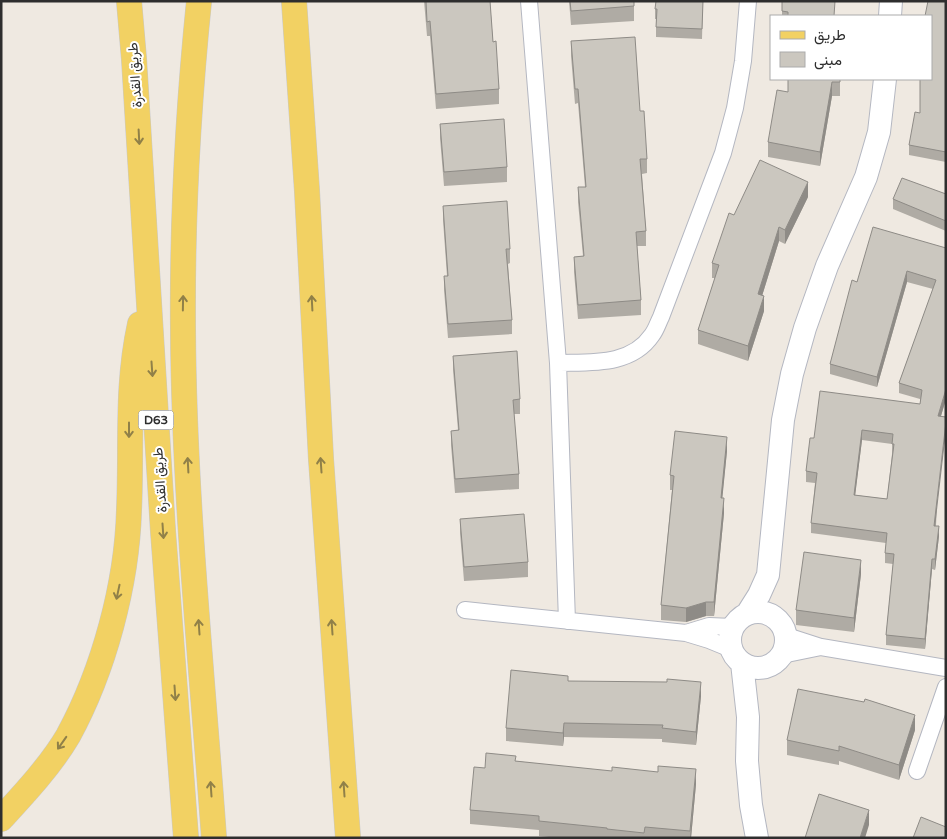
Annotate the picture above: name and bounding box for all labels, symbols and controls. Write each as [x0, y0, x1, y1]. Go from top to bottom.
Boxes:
legend [770, 15, 932, 80]
text: طريق [814, 26, 846, 45]
street label: طريق القدرة [124, 42, 146, 108]
text: مبنى [814, 51, 842, 70]
one-way arrow [134, 129, 143, 145]
one-way arrow [178, 295, 188, 311]
one-way arrow [308, 295, 317, 311]
one-way arrow [148, 361, 157, 377]
road number: D63 [138, 410, 174, 430]
one-way arrow [124, 422, 134, 438]
street label: طريق القدرة [149, 447, 171, 513]
one-way arrow [183, 457, 192, 473]
one-way arrow [317, 457, 326, 473]
one-way arrow [158, 523, 168, 539]
one-way arrow [113, 583, 122, 599]
one-way arrow [194, 619, 203, 635]
one-way arrow [327, 619, 336, 635]
one-way arrow [170, 685, 180, 701]
one-way arrow [57, 736, 67, 750]
one-way arrow [206, 781, 215, 797]
one-way arrow [339, 781, 348, 797]

